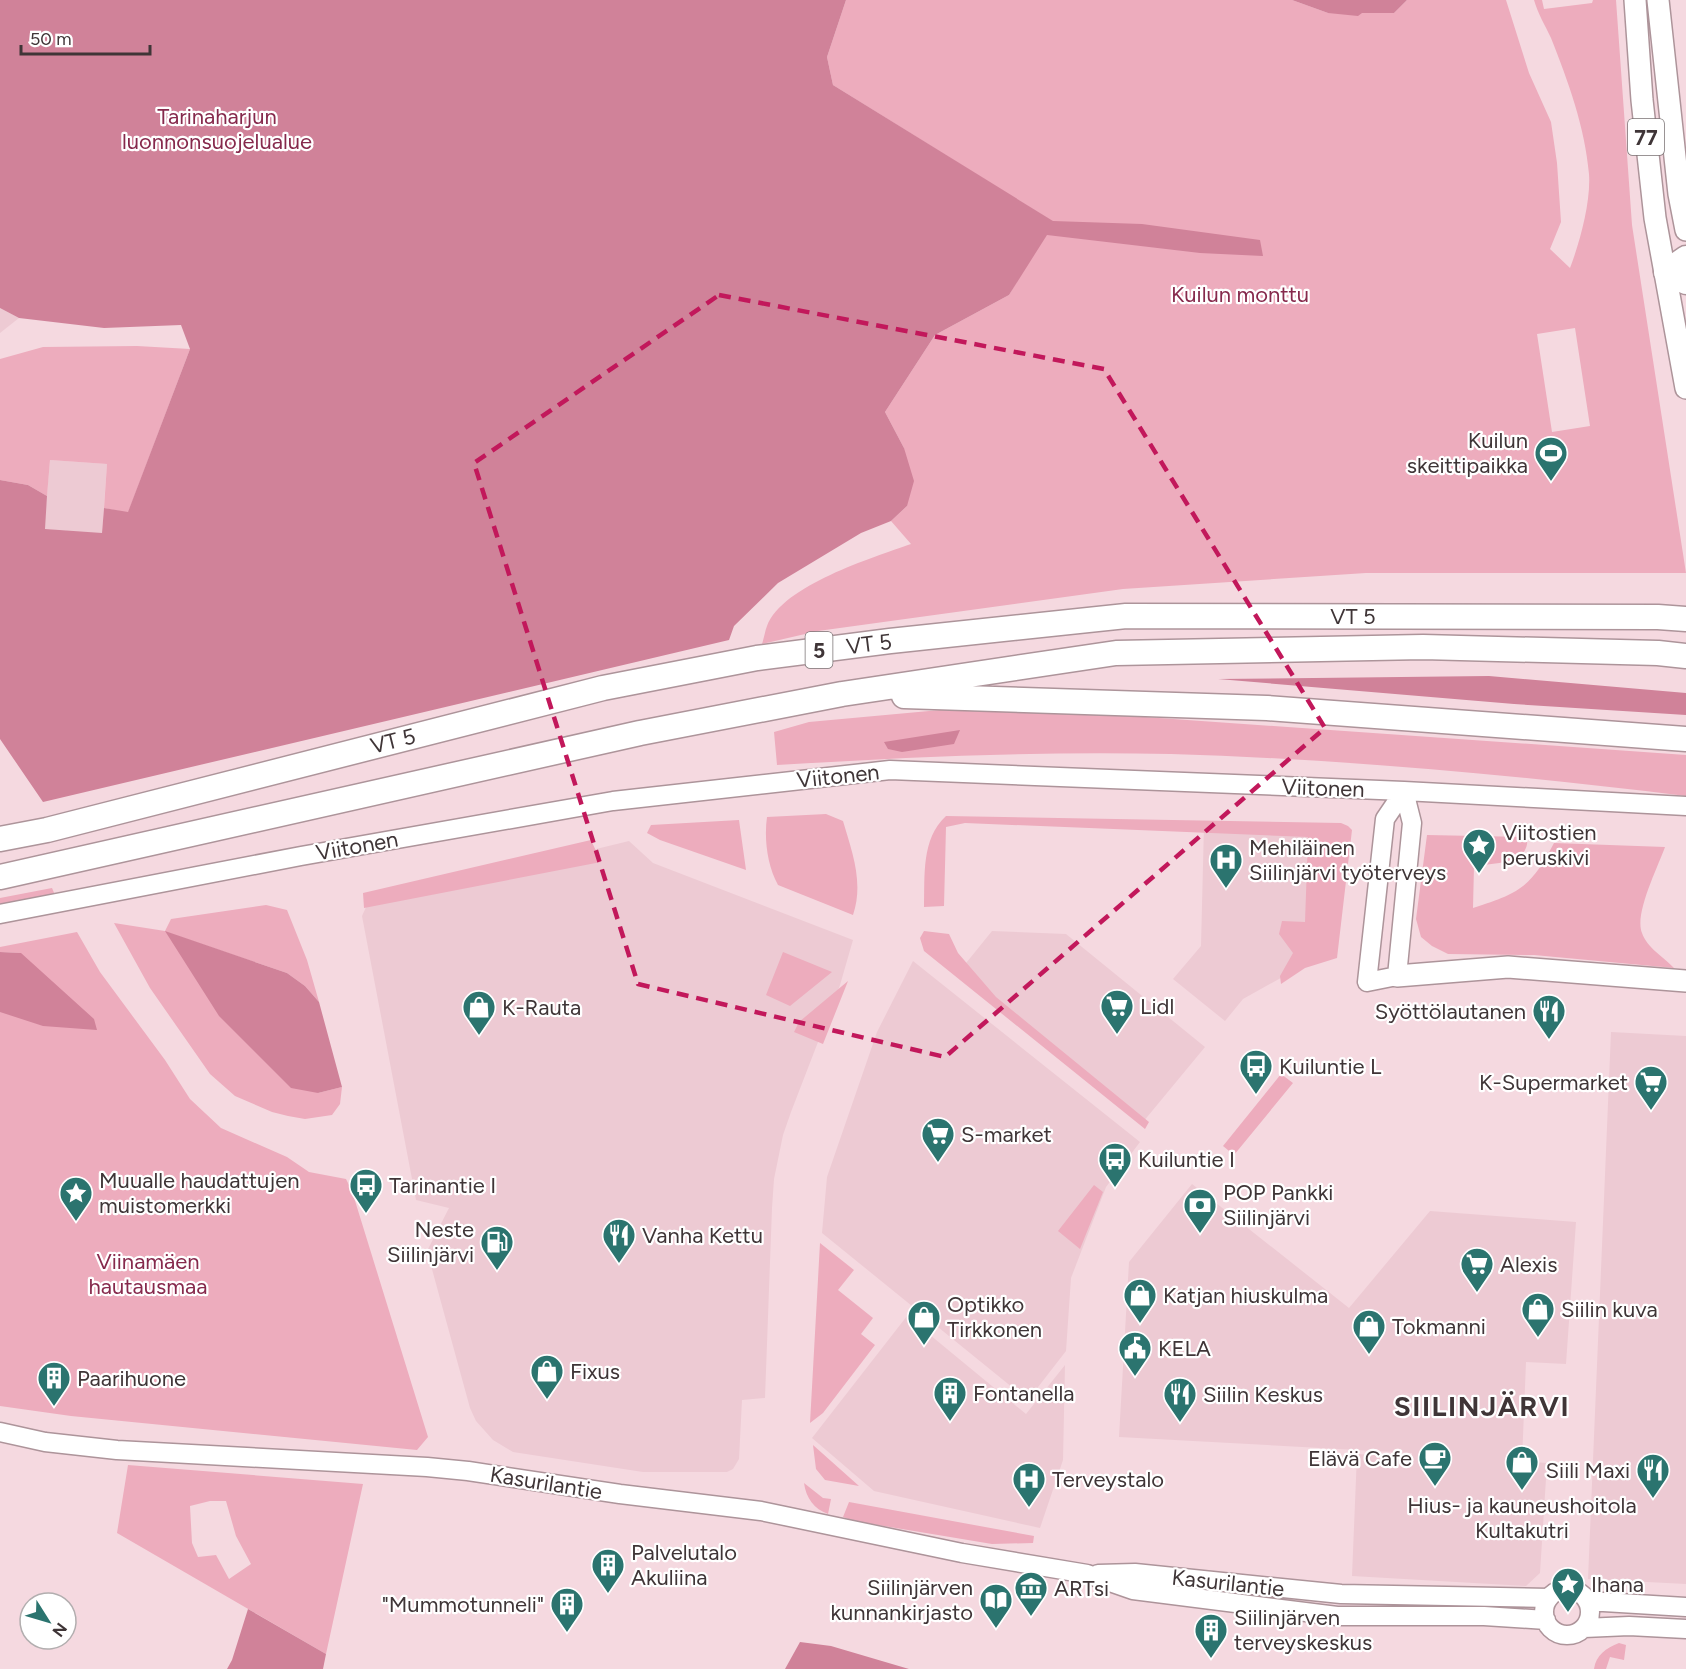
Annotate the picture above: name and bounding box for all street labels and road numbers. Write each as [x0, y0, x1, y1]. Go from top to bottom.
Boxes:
road number: 77 [1628, 119, 1664, 155]
street label: VT 5 [1330, 603, 1376, 630]
street label: VT 5 [845, 628, 893, 660]
road number: 5 [806, 632, 832, 668]
street label: VT 5 [368, 722, 418, 760]
street label: Viitonen [795, 758, 881, 794]
street label: Viitonen [1281, 773, 1365, 803]
street label: Viitonen [314, 825, 400, 867]
street label: Kasurilantie [488, 1461, 604, 1505]
street label: Kasurilantie [1170, 1564, 1286, 1602]

